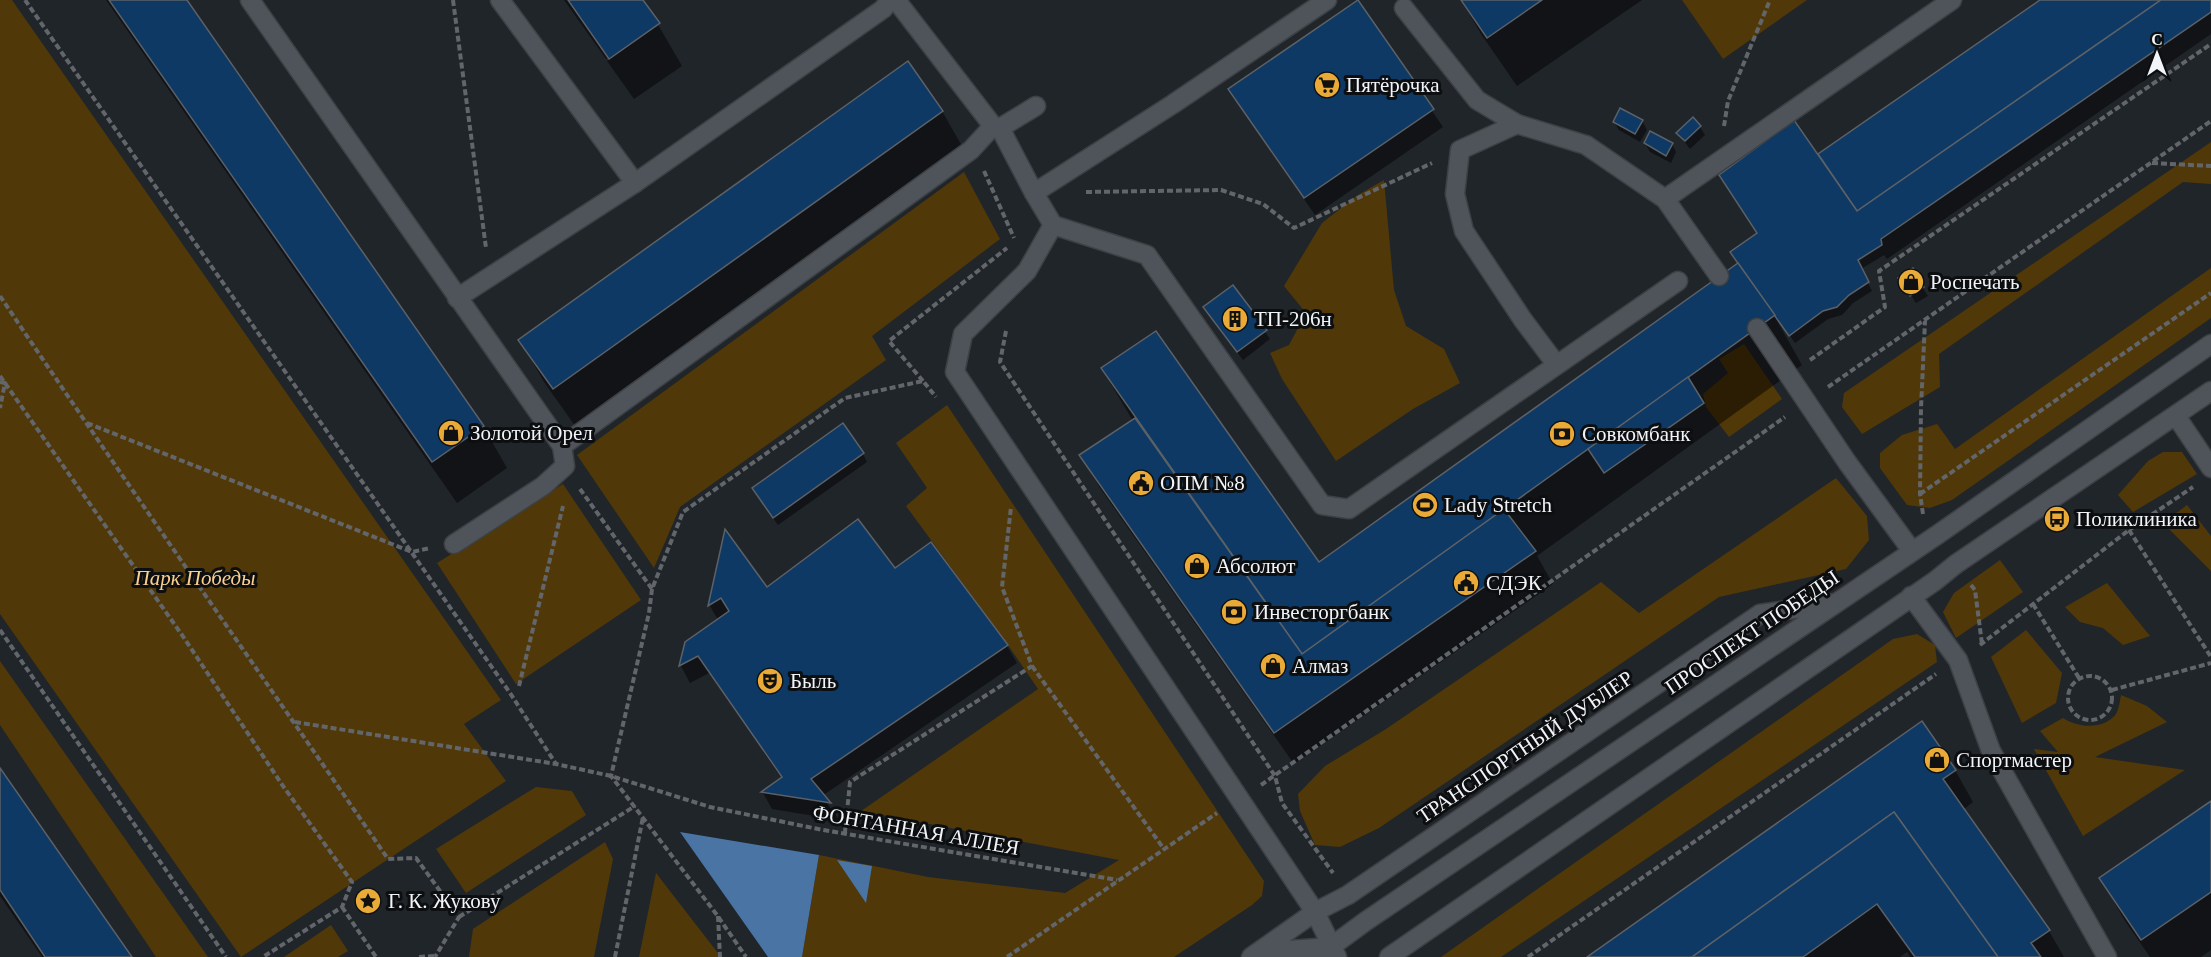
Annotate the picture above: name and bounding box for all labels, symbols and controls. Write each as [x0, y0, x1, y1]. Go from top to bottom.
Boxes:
north arrow [2127, 24, 2187, 84]
text: С [2151, 31, 2163, 48]
supermarket icon: Пятёрочка [1312, 70, 1342, 100]
place label: Пятёрочка [1346, 73, 1440, 97]
shop icon: Роспечать [1896, 267, 1926, 297]
place label: Роспечать [1930, 270, 2020, 294]
building icon: ТП-206н [1220, 304, 1250, 334]
place label: ТП-206н [1254, 307, 1332, 331]
shop icon: Золотой Орел [436, 418, 466, 448]
bank icon: Совкомбанк [1547, 419, 1577, 449]
place label: Золотой Орел [470, 421, 593, 445]
place label: Совкомбанк [1582, 422, 1691, 446]
public building icon: ОПМ №8 [1126, 468, 1156, 498]
place label: ОПМ №8 [1160, 471, 1245, 495]
sports icon: Lady Stretch [1410, 490, 1440, 520]
place label: Lady Stretch [1444, 493, 1552, 517]
bus stop icon: Поликлиника [2042, 504, 2072, 534]
place label: Поликлиника [2076, 507, 2197, 531]
shop icon: Абсолют [1182, 551, 1212, 581]
place label: Абсолют [1216, 554, 1295, 578]
street label: ПРОСПЕКТ ПОБЕДЫ [1661, 565, 1843, 699]
park label: Парк Победы [134, 566, 255, 590]
public building icon: СДЭК [1451, 568, 1481, 598]
place label: СДЭК [1486, 571, 1543, 595]
bank icon: Инвесторгбанк [1219, 597, 1249, 627]
place label: Инвесторгбанк [1254, 600, 1390, 624]
shop icon: Алмаз [1258, 651, 1288, 681]
place label: Алмаз [1292, 654, 1348, 678]
theatre icon: Быль [755, 666, 785, 696]
street label: ТРАНСПОРТНЫЙ ДУБЛЕР [1413, 666, 1637, 828]
place label: Быль [790, 669, 836, 693]
shop icon: Спортмастер [1922, 745, 1952, 775]
place label: Спортмастер [1956, 748, 2072, 772]
street label: ФОНТАННАЯ АЛЛЕЯ [811, 800, 1021, 860]
place icon: Г. К. Жукову [353, 886, 383, 916]
place label: Г. К. Жукову [388, 889, 501, 913]

